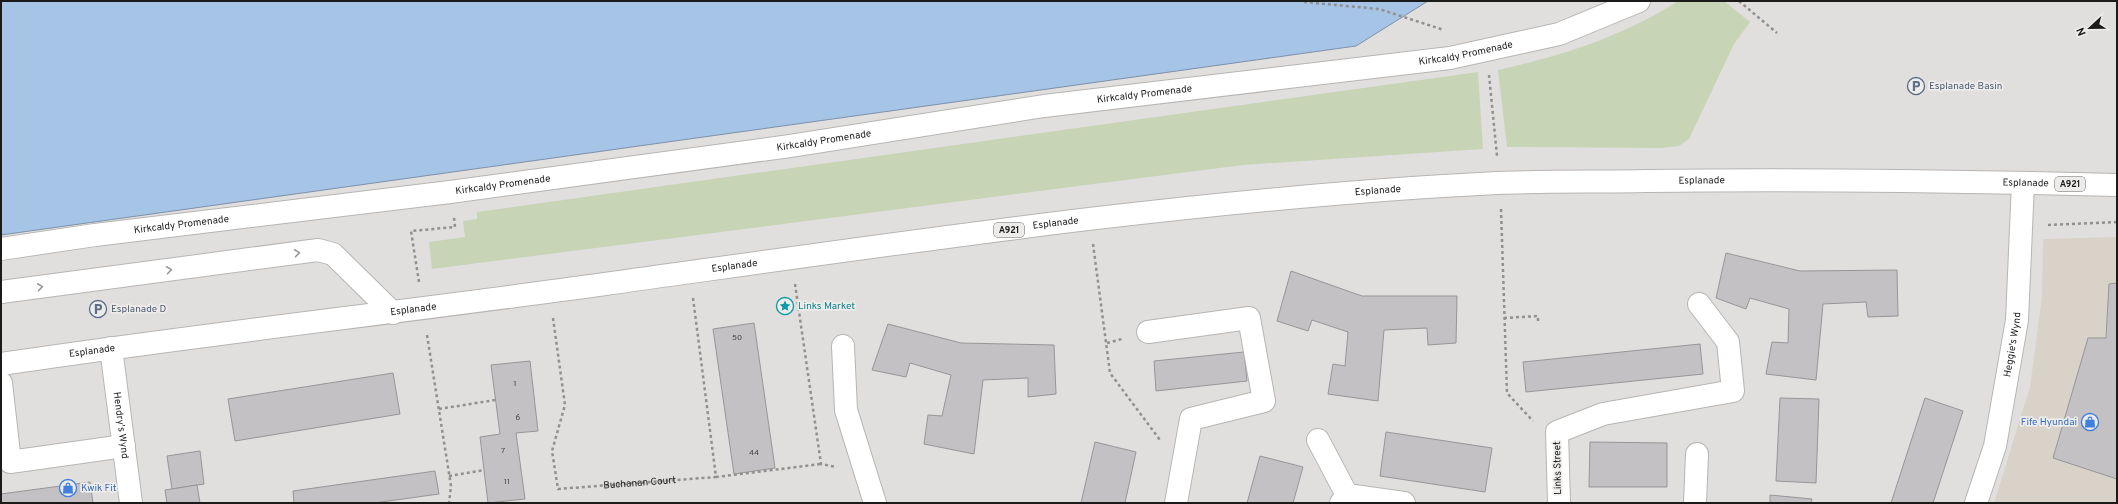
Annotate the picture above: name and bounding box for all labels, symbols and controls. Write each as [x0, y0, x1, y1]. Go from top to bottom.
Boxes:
north arrow [2070, 8, 2110, 48]
text: N [2074, 25, 2090, 38]
street label: Kirkcaldy Promenade [1418, 38, 1514, 68]
parking icon: Esplanade Basin [1906, 76, 1926, 96]
place label: Esplanade Basin [1929, 80, 2002, 93]
street label: Kirkcaldy Promenade [1096, 82, 1193, 106]
street label: Kirkcaldy Promenade [776, 127, 872, 154]
street label: Kirkcaldy Promenade [455, 172, 551, 198]
street label: Esplanade [1678, 174, 1725, 187]
street label: Esplanade [2002, 176, 2049, 190]
road number: A921 [2055, 177, 2085, 191]
street label: Esplanade [1354, 182, 1401, 199]
street label: Kirkcaldy Promenade [133, 212, 230, 237]
street label: Esplanade [1032, 214, 1079, 232]
road number: A921 [994, 223, 1024, 237]
one-way arrow [294, 249, 300, 258]
street label: Esplanade [711, 256, 758, 276]
one-way arrow [165, 266, 172, 275]
one-way arrow [37, 283, 43, 292]
place icon: Links Market [775, 296, 795, 316]
parking icon: Esplanade D [88, 299, 108, 319]
street label: Esplanade [390, 300, 437, 319]
place label: Links Market [798, 300, 855, 313]
place label: Esplanade D [111, 303, 167, 316]
street label: Heggie's Wynd [2001, 312, 2024, 378]
house number: 50 [732, 333, 742, 343]
street label: Esplanade [68, 341, 116, 361]
house number: 1 [514, 379, 516, 389]
street label: Hendry's Wynd [110, 391, 132, 460]
shop icon: Fife Hyundai [2080, 412, 2100, 432]
house number: 6 [516, 413, 521, 423]
place label: Fife Hyundai [2021, 416, 2077, 429]
street label: Links Street [1551, 441, 1565, 495]
house number: 7 [501, 446, 505, 456]
house number: 44 [749, 448, 759, 458]
street label: Buchanan Court [603, 474, 677, 492]
house number: 11 [504, 477, 510, 487]
shop icon: Kwik Fit [58, 478, 78, 498]
place label: Kwik Fit [81, 482, 117, 495]

